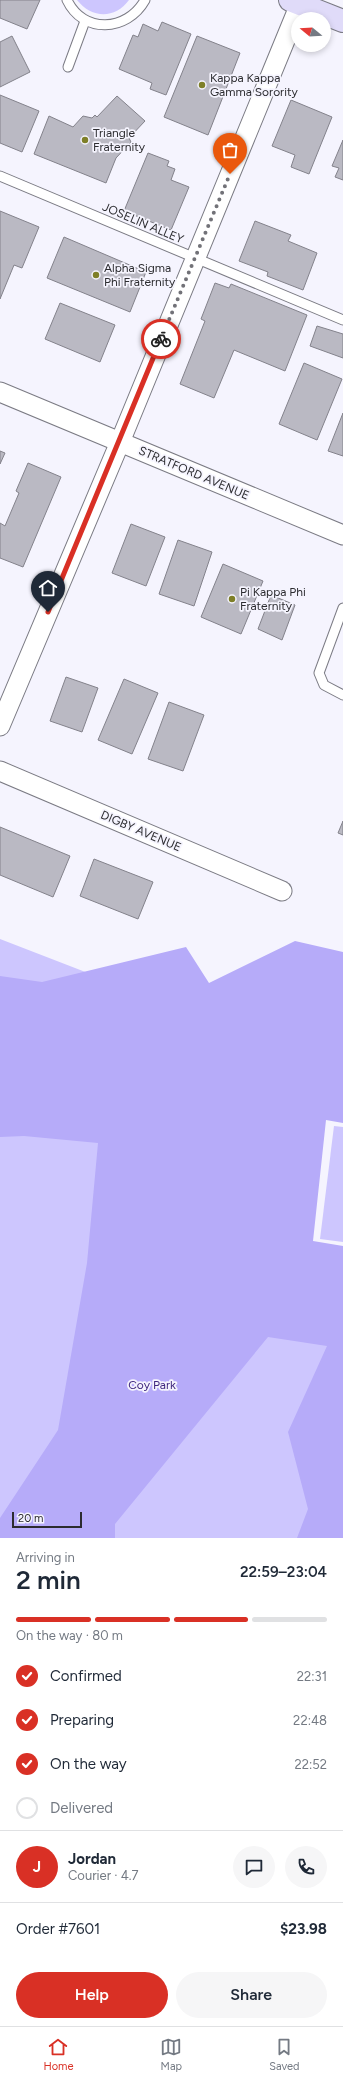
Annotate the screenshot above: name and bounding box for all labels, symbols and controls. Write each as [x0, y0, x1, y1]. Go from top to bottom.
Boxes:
north arrow [291, 12, 331, 52]
map controls [291, 12, 331, 52]
place label: Kappa Kappa Gamma Sorority [210, 71, 298, 99]
marker: Kappa Kappa Gamma Sorority [197, 80, 207, 90]
place label: Triangle Fraternity [93, 126, 146, 154]
pin [213, 133, 247, 174]
marker: Triangle Fraternity [80, 135, 90, 145]
icon: bag [219, 139, 241, 161]
street label: JOSELIN ALLEY [100, 200, 186, 247]
place label: Alpha Sigma Phi Fraternity [104, 261, 176, 289]
marker: Alpha Sigma Phi Fraternity [91, 270, 101, 280]
courier [141, 319, 181, 359]
icon: bike [150, 328, 172, 350]
street label: STRATFORD AVENUE [137, 443, 251, 503]
pin [31, 571, 65, 612]
icon: home [37, 577, 59, 599]
place label: Pi Kappa Phi Fraternity [240, 585, 306, 613]
marker: Pi Kappa Phi Fraternity [227, 594, 237, 604]
street label: DIGBY AVENUE [99, 808, 183, 854]
park label: Coy Park [128, 1378, 176, 1392]
scale bar [12, 1510, 82, 1529]
text: 20 m [18, 1512, 43, 1525]
text: Arriving in [16, 1550, 75, 1565]
text: 22:59–23:04 [240, 1563, 327, 1581]
text: 2 min [16, 1564, 81, 1596]
text: On the way · 80 m [16, 1628, 123, 1643]
icon: check [16, 1665, 38, 1687]
text: Confirmed [50, 1667, 122, 1685]
text: 22:31 [297, 1669, 327, 1684]
icon: check [16, 1709, 38, 1731]
text: Preparing [50, 1711, 114, 1729]
text: 22:48 [293, 1713, 327, 1728]
icon: check [16, 1753, 38, 1775]
text: On the way [50, 1755, 127, 1773]
text: 22:52 [294, 1757, 327, 1772]
text: Delivered [50, 1799, 113, 1817]
button: chat [233, 1846, 275, 1888]
button: phone [285, 1846, 327, 1888]
text: Jordan [68, 1850, 116, 1868]
text: J [33, 1858, 41, 1876]
text: Courier · 4.7 [68, 1868, 139, 1883]
text: Order #7601 [16, 1920, 100, 1938]
text: $23.98 [280, 1920, 327, 1938]
button: Help [16, 1972, 168, 2018]
button: Share [176, 1972, 327, 2018]
tab: Home [43, 2036, 73, 2073]
tab: Map [160, 2036, 182, 2073]
tab: Saved [269, 2036, 300, 2073]

